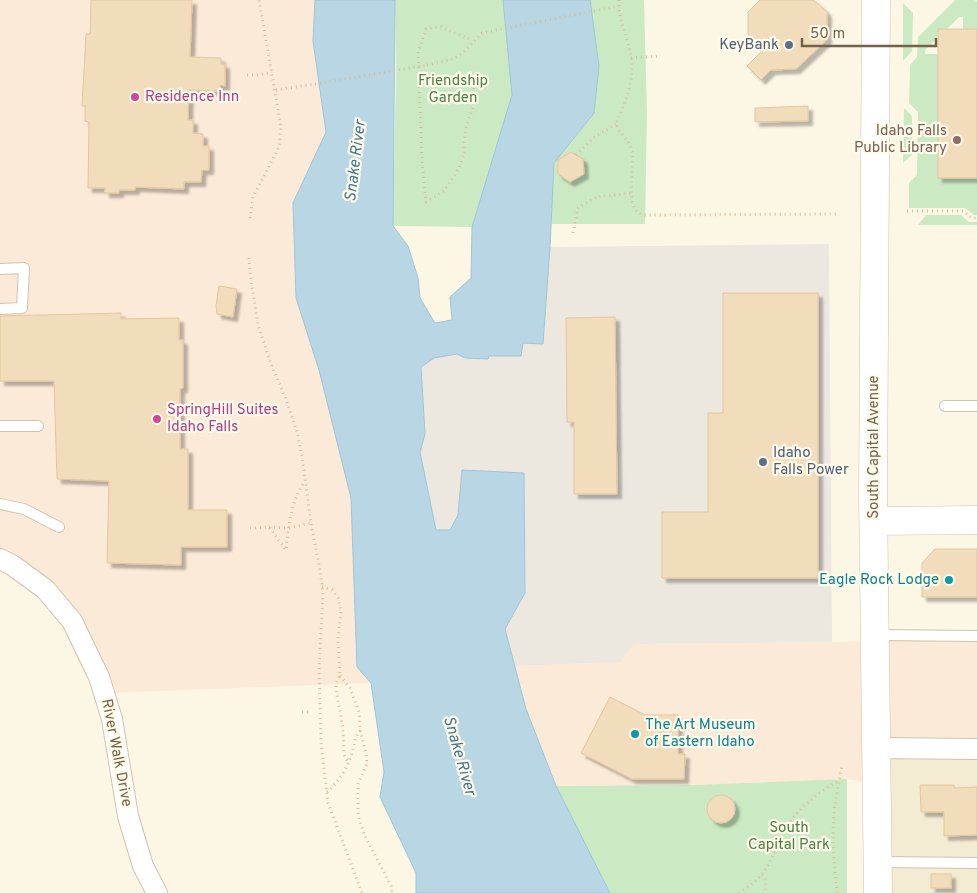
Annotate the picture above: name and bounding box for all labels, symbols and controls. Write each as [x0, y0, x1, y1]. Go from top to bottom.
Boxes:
scale bar [802, 15, 936, 47]
text: 50 m [810, 25, 845, 44]
place label: KeyBank [719, 36, 779, 55]
marker: KeyBank [783, 39, 795, 51]
park label: Friendship Garden [418, 72, 488, 108]
place label: Residence Inn [145, 88, 239, 107]
marker: Residence Inn [129, 91, 141, 103]
water label: Snake River [341, 117, 371, 203]
place label: Idaho Falls Public Library [854, 122, 947, 158]
marker: Idaho Falls Public Library [951, 134, 963, 146]
street label: South Capital Avenue [865, 375, 884, 519]
place label: SpringHill Suites Idaho Falls [167, 401, 278, 437]
marker: SpringHill Suites Idaho Falls [151, 413, 163, 425]
place label: Idaho Falls Power [773, 444, 849, 480]
marker: Idaho Falls Power [757, 456, 769, 468]
place label: Eagle Rock Lodge [819, 571, 939, 590]
marker: Eagle Rock Lodge [943, 574, 955, 586]
street label: River Walk Drive [96, 697, 136, 809]
water label: Snake River [438, 714, 480, 800]
place label: The Art Museum of Eastern Idaho [645, 716, 756, 752]
marker: The Art Museum of Eastern Idaho [629, 728, 641, 740]
park label: South Capital Park [748, 819, 830, 855]

